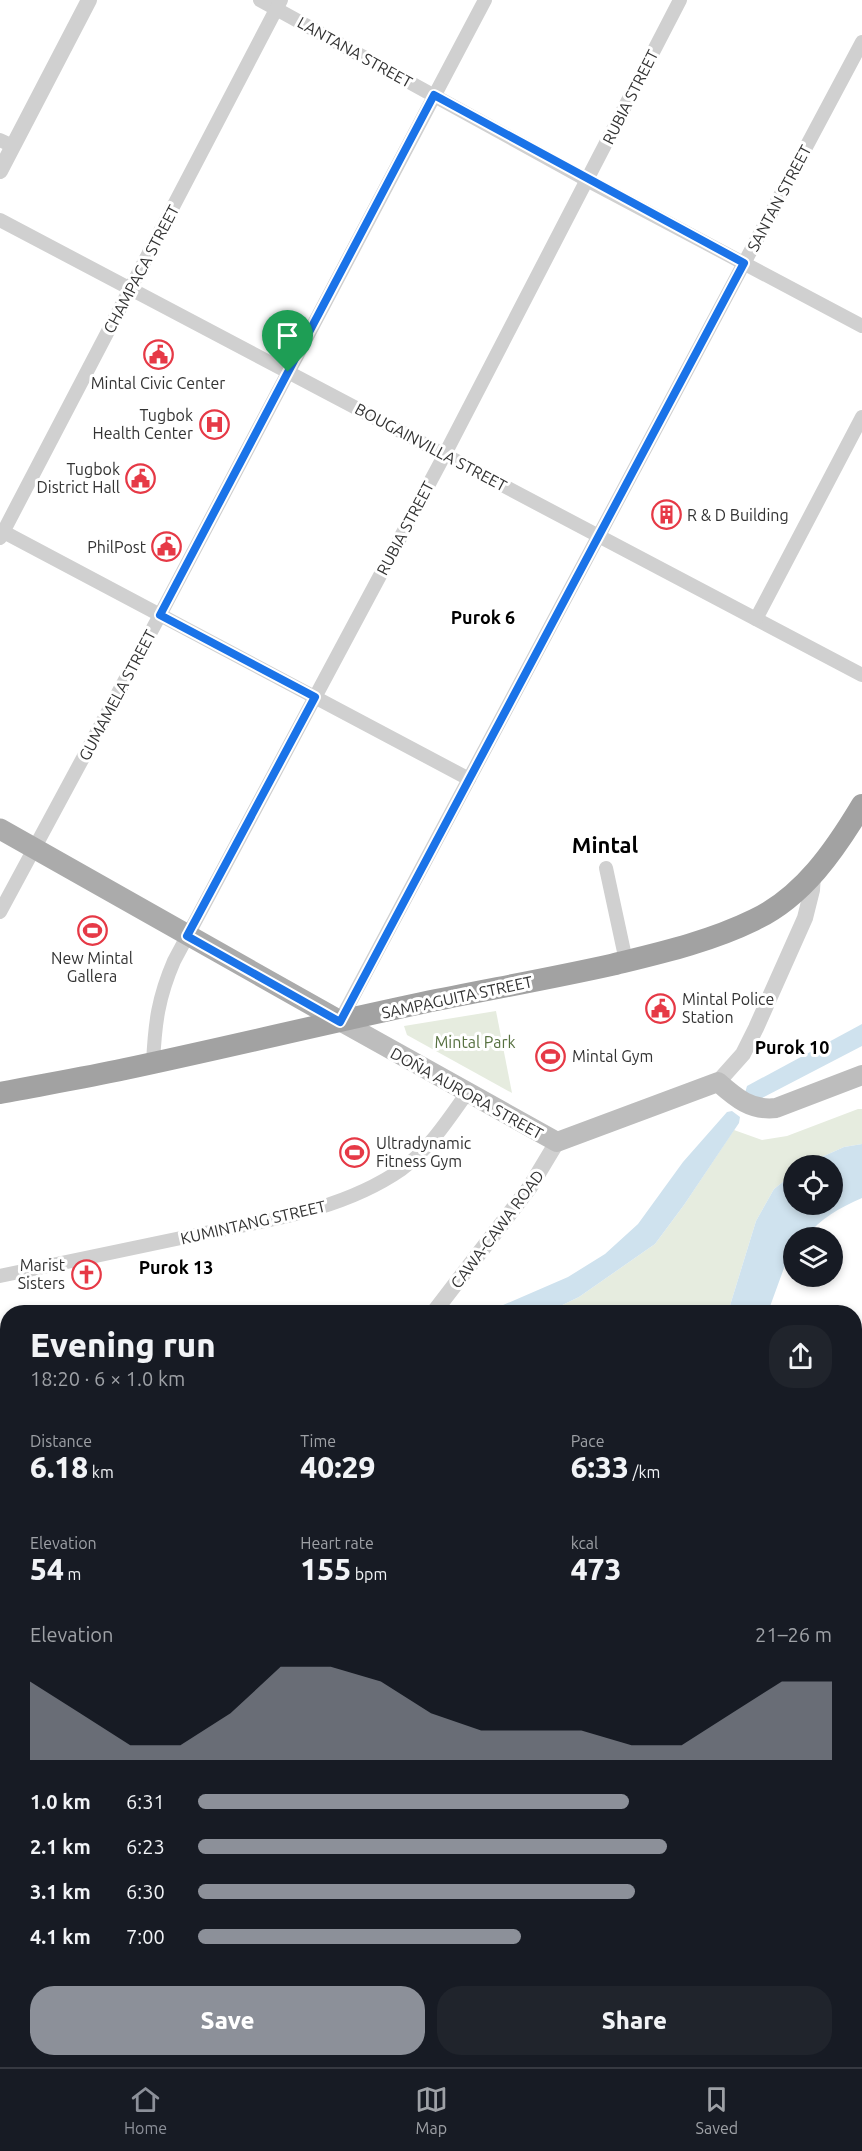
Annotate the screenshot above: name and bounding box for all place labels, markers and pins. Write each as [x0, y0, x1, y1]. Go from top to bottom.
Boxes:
pin [262, 310, 313, 372]
public building icon: Mintal Civic Center [142, 339, 174, 371]
place label: Mintal Civic Center [91, 374, 225, 392]
place label: Tugbok Health Center [93, 406, 193, 442]
hospital icon: Tugbok Health Center [198, 408, 230, 440]
place label: Tugbok District Hall [36, 460, 120, 496]
public building icon: Tugbok District Hall [125, 462, 157, 494]
building icon: R & D Building [650, 499, 682, 531]
place label: R & D Building [687, 506, 789, 524]
public building icon: PhilPost [151, 531, 183, 563]
place label: PhilPost [87, 538, 147, 556]
sports icon: New Mintal Gallera [76, 914, 108, 946]
place label: New Mintal Gallera [51, 949, 133, 985]
place label: Mintal Police Station [682, 990, 774, 1026]
public building icon: Mintal Police Station [645, 992, 677, 1024]
sports icon: Mintal Gym [535, 1040, 567, 1072]
place label: Mintal Gym [572, 1047, 653, 1065]
place label: Ultradynamic Fitness Gym [376, 1134, 472, 1170]
sports icon: Ultradynamic Fitness Gym [339, 1136, 371, 1168]
place label: Marist Sisters [18, 1256, 66, 1292]
church icon: Marist Sisters [70, 1258, 102, 1290]

